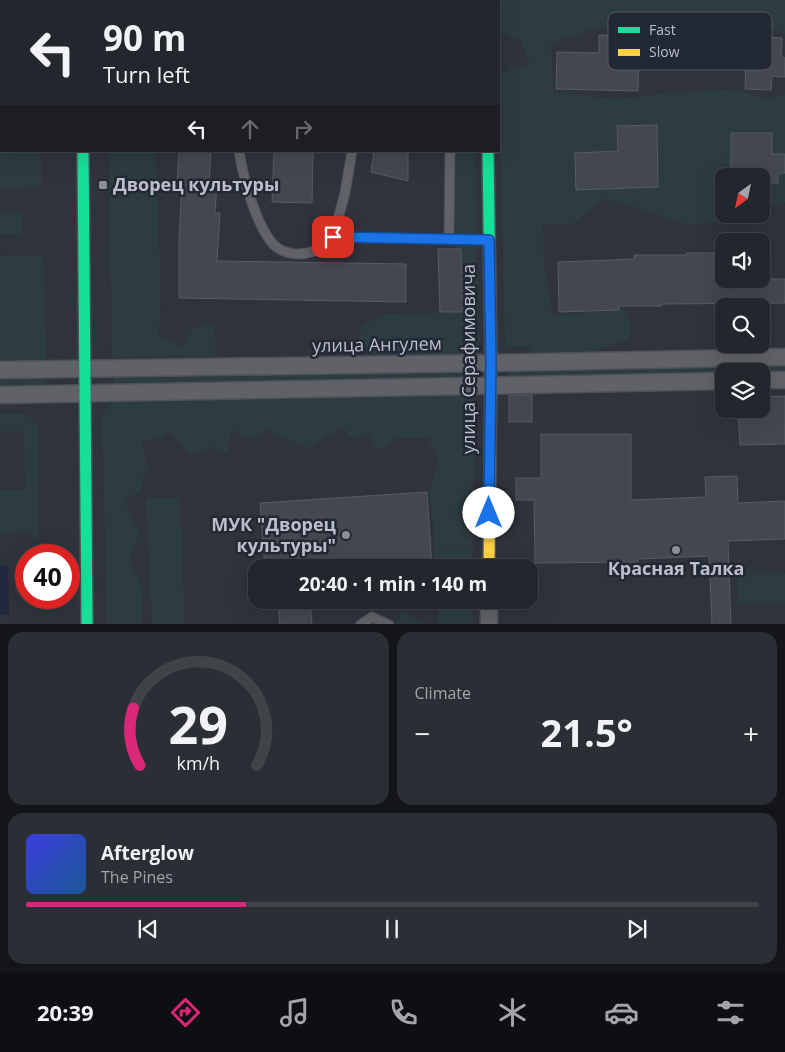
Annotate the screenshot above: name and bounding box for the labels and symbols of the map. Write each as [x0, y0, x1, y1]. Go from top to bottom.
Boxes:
legend [608, 12, 772, 70]
text: Fast [649, 20, 676, 39]
text: Slow [649, 42, 680, 61]
north arrow [715, 168, 770, 222]
place label: Дворец культуры [113, 172, 279, 196]
marker: Дворец культуры [97, 179, 109, 191]
pin [312, 216, 354, 258]
street label: улица Серафимовича [456, 264, 480, 454]
street label: улица Ангулем [312, 331, 442, 357]
position arrow [462, 486, 514, 538]
place label: МУК "Дворец культуры" [211, 512, 337, 557]
marker: МУК "Дворец культуры" [340, 529, 352, 541]
speed limit sign: 40 [15, 544, 80, 609]
marker: Красная Талка [670, 544, 682, 556]
place label: Красная Талка [608, 556, 744, 580]

